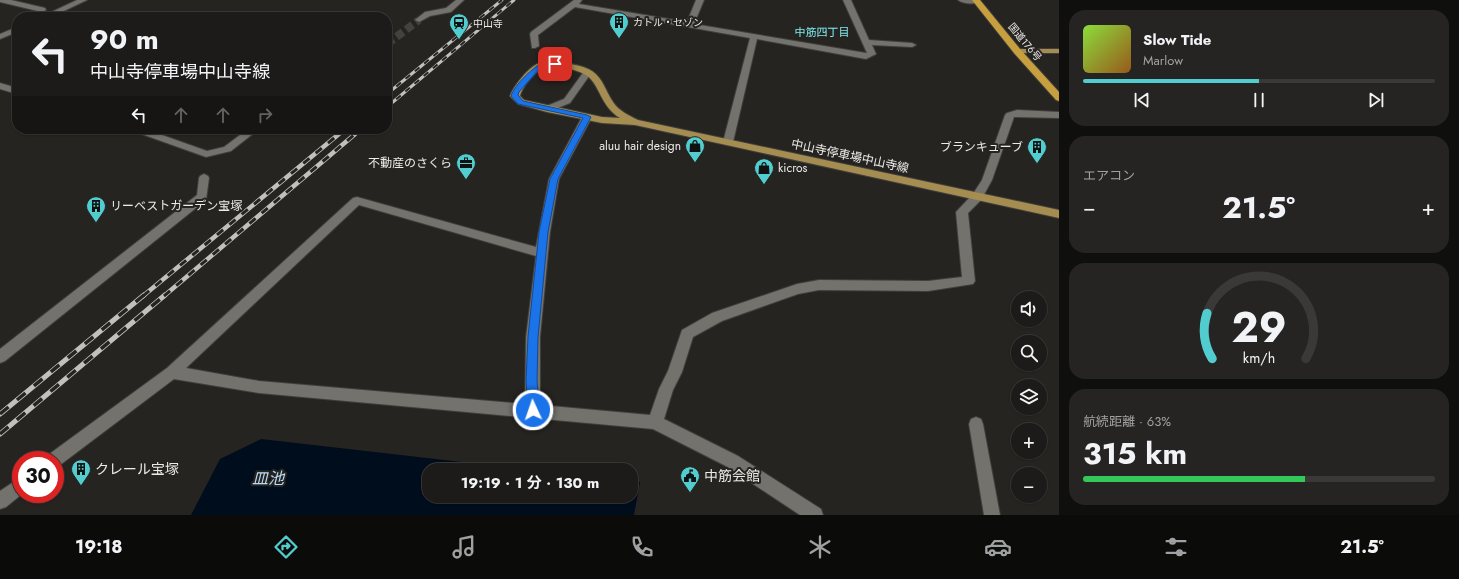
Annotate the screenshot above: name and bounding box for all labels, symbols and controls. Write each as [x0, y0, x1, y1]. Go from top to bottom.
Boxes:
building icon: カトル・セゾン [608, 11, 630, 39]
station icon: 中山寺 [448, 12, 470, 40]
place label: カトル・セゾン [633, 15, 703, 30]
place label: 中山寺 [473, 16, 503, 31]
text: 90 m [90, 19, 159, 60]
street label: 国道176号 [1005, 20, 1045, 64]
district label: 中筋四丁目 [795, 24, 850, 40]
icon: left [24, 28, 76, 80]
text: Slow Tide [1143, 29, 1211, 51]
pin [538, 47, 572, 81]
text: Marlow [1143, 51, 1183, 70]
icon: arrive [544, 53, 566, 75]
text: 中山寺停車場中山寺線 [90, 59, 270, 85]
icon: previous [1131, 89, 1153, 111]
icon: pause [1248, 89, 1270, 111]
icon: next [1365, 89, 1387, 111]
icon: left [128, 104, 150, 126]
icon: ahead [170, 104, 192, 126]
icon: ahead [212, 104, 234, 126]
icon: right [254, 104, 276, 126]
shop icon: aluu hair design [684, 135, 706, 163]
street label: 中山寺停車場中山寺線 [789, 135, 911, 177]
building icon: ブランキューブ [1026, 136, 1048, 164]
place label: aluu hair design [599, 137, 681, 155]
place label: ブランキューブ [940, 138, 1023, 156]
office icon: 不動産のさくら [455, 152, 477, 180]
place label: 不動産のさくら [368, 154, 452, 172]
shop icon: kicros [753, 157, 775, 185]
place label: kicros [778, 159, 808, 177]
text: エアコン [1083, 166, 1135, 185]
text: 21.5° [1222, 186, 1295, 229]
text: − [1083, 191, 1096, 223]
text: + [1421, 191, 1435, 223]
building icon: リーベストガーデン宝塚 [85, 195, 107, 223]
place label: リーベストガーデン宝塚 [110, 197, 242, 215]
map controls [1011, 291, 1047, 503]
button: sound [1011, 291, 1047, 327]
text: 29 [1231, 296, 1287, 357]
button: search [1011, 335, 1047, 371]
text: km/h [1243, 347, 1275, 367]
button: layers [1011, 379, 1047, 415]
position arrow [512, 389, 554, 431]
text: 航続距離 · 63% [1083, 412, 1171, 431]
button: + [1011, 423, 1047, 459]
text: 315 km [1083, 432, 1187, 475]
speed limit sign: 30 [12, 451, 64, 503]
building icon: クレール宝塚 [70, 458, 92, 486]
place label: クレール宝塚 [95, 459, 179, 479]
public building icon: 中筋会館 [679, 465, 701, 493]
place label: 中筋会館 [704, 466, 760, 486]
water label: 皿池 [252, 467, 286, 490]
button: − [1011, 467, 1047, 503]
text: 19:19 · 1 分 · 130 m [461, 472, 599, 494]
icon: directions [272, 533, 300, 561]
icon: music [450, 533, 478, 561]
icon: phone [628, 533, 656, 561]
icon: climate [806, 533, 834, 561]
icon: car [984, 533, 1012, 561]
icon: filters [1162, 533, 1190, 561]
text: 19:18 [75, 534, 122, 560]
text: 21.5° [1340, 534, 1384, 560]

